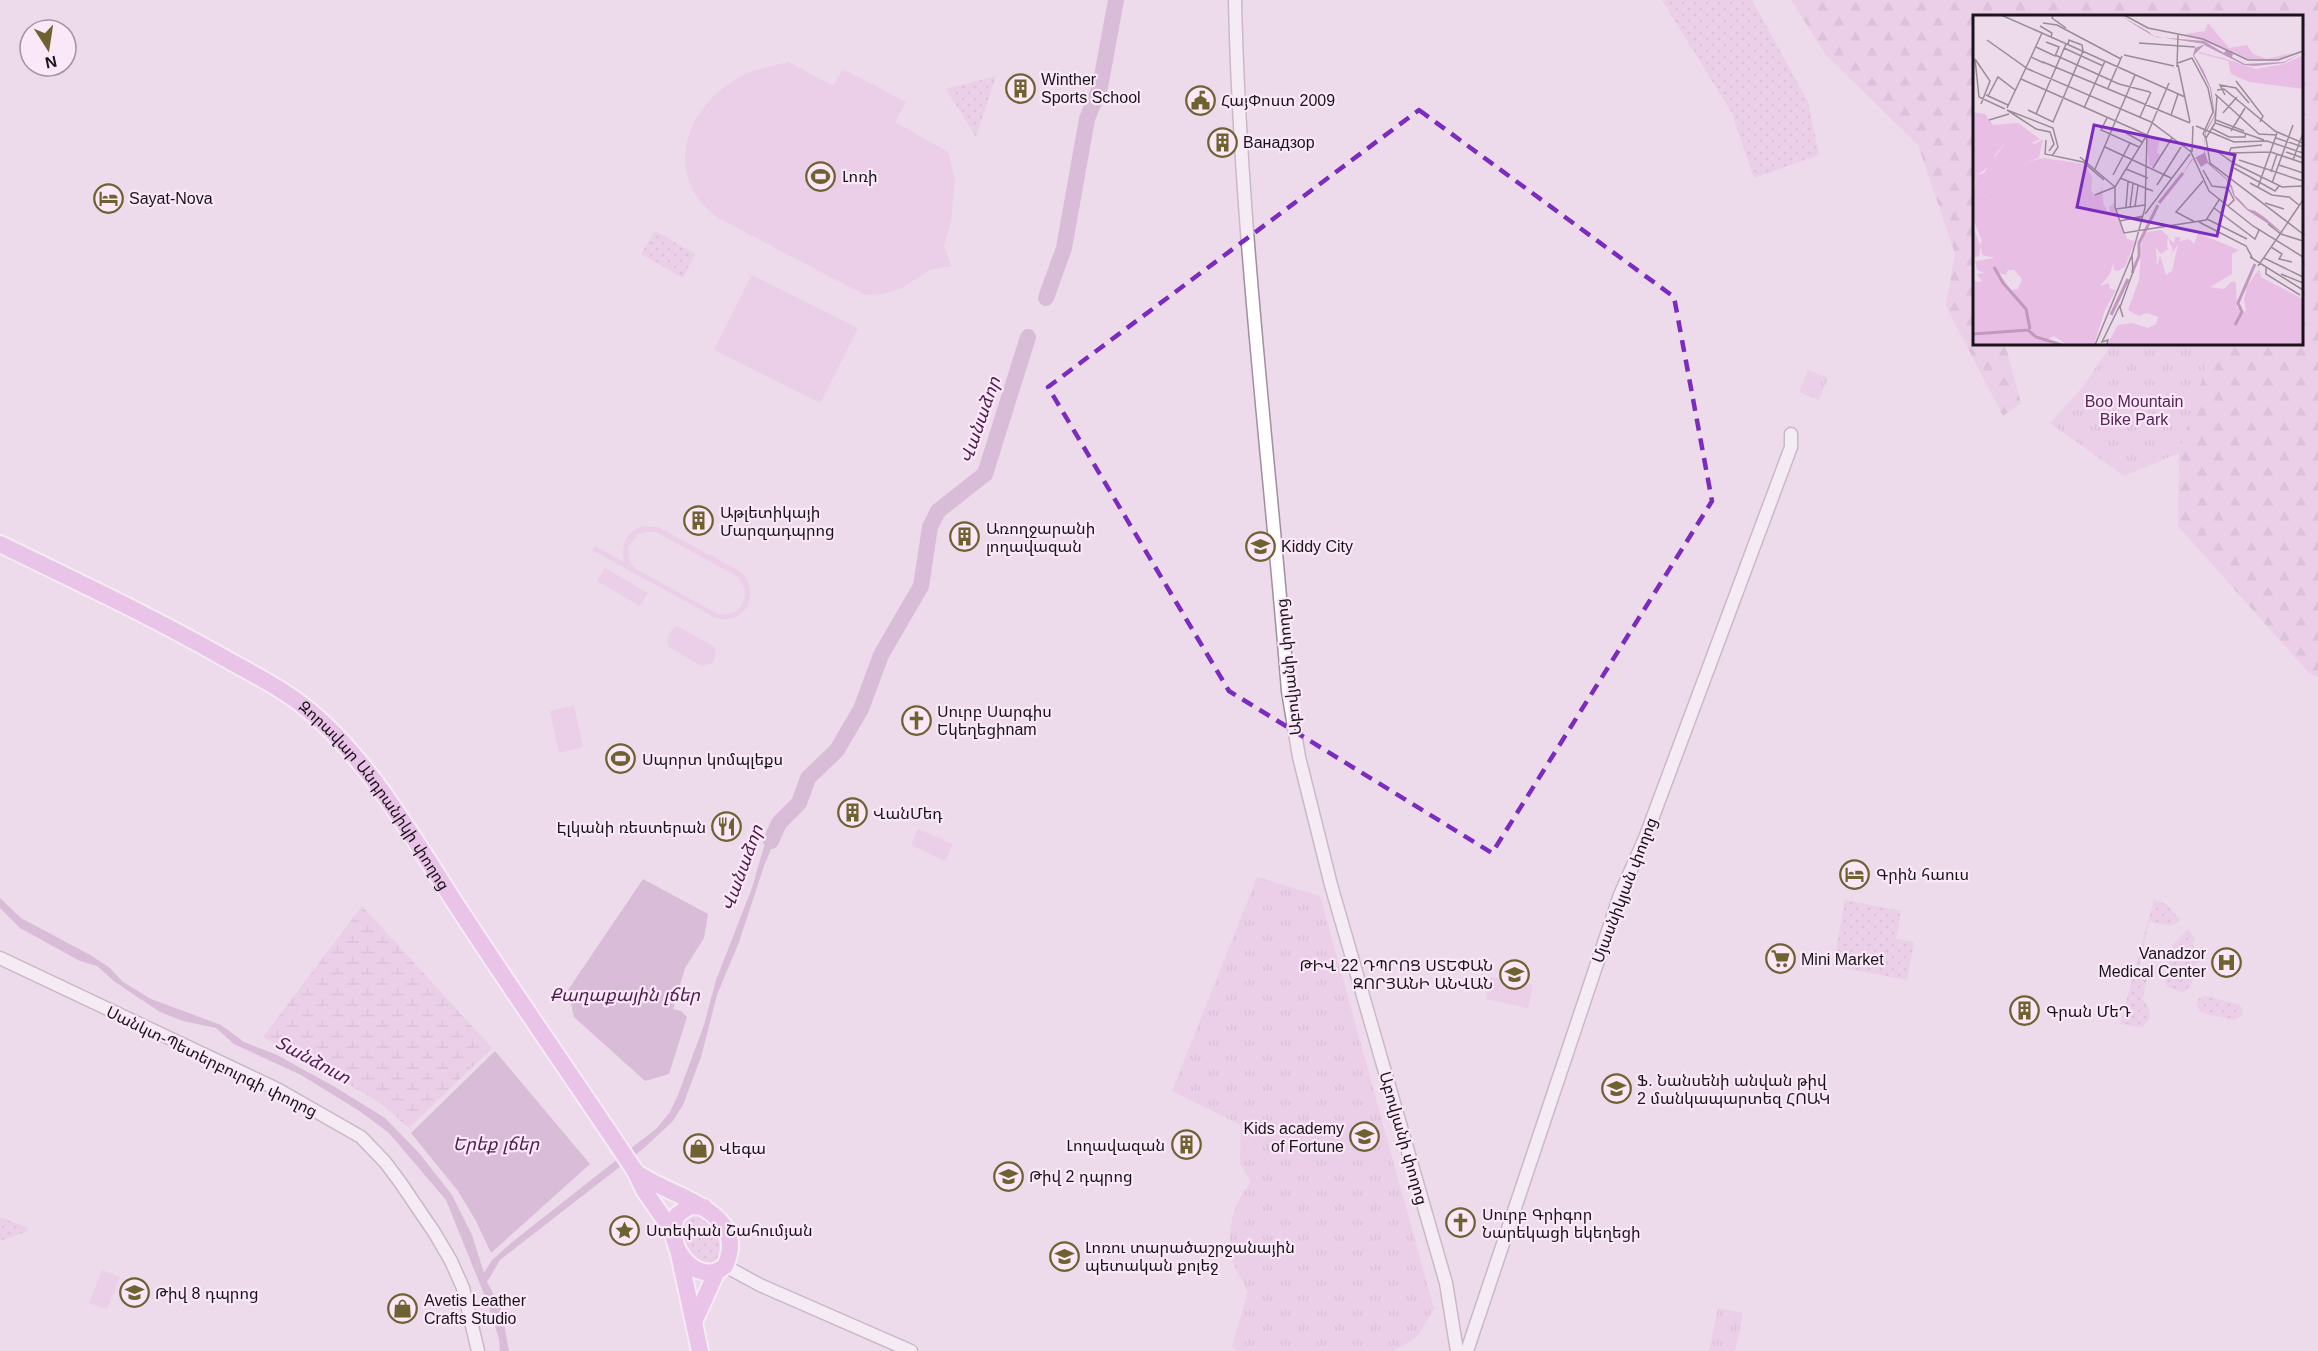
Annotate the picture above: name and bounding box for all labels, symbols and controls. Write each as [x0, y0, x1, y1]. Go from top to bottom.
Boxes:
inset map [1973, 15, 2303, 345]
north arrow [18, 18, 78, 78]
text: N [44, 53, 58, 72]
place label: Winther Sports School [1041, 71, 1141, 106]
building icon: Winther Sports School [1004, 72, 1036, 104]
public building icon: ՀայՓոստ 2009 [1184, 84, 1216, 116]
place label: ՀայՓոստ 2009 [1221, 92, 1335, 110]
building icon: Ванадзор [1206, 126, 1238, 158]
place label: Ванадзор [1243, 134, 1315, 151]
sports icon: Լոռի [805, 160, 837, 192]
place label: Լոռի [842, 168, 878, 186]
hotel icon: Sayat-Nova [92, 182, 124, 214]
place label: Sayat-Nova [129, 190, 213, 207]
water label: Վանաձոր [956, 374, 1005, 466]
park label: Boo Mountain Bike Park [2085, 393, 2183, 428]
place label: Աթլետիկայի Մարզադպրոց [720, 504, 835, 540]
building icon: Աթլետիկայի Մարզադպրոց [683, 505, 715, 537]
place label: Առողջարանի լողավազան [986, 520, 1095, 556]
building icon: Առողջարանի լողավազան [949, 521, 981, 553]
school or university icon: Kiddy City [1244, 530, 1276, 562]
place label: Kiddy City [1281, 538, 1353, 555]
street label: Աբովյանի փողոց [1273, 597, 1305, 736]
street label: Զորավար Անդրանիկի փողոց [295, 698, 453, 894]
place label: Սուրբ Սարգիս Եկեղեցիnam [937, 703, 1052, 739]
church icon: Սուրբ Սարգիս Եկեղեցիnam [900, 704, 932, 736]
sports icon: Սպորտ կոմպլեքս [605, 743, 637, 775]
place label: Սպորտ կոմպլեքս [642, 751, 783, 769]
building icon: ՎանՄեդ [836, 797, 868, 829]
place label: ՎանՄեդ [873, 805, 943, 823]
restaurant icon: Էլկանի ռեստերան [711, 811, 743, 843]
street label: Մյասնիկյան փողոց [1589, 815, 1661, 966]
place label: Էլկանի ռեստերան [557, 819, 706, 837]
water label: Վանաձոր [717, 822, 768, 914]
hotel icon: Գրին հաուս [1839, 858, 1871, 890]
place label: Գրին հաուս [1876, 866, 1969, 884]
supermarket icon: Mini Market [1764, 943, 1796, 975]
place label: Vanadzor Medical Center [2098, 945, 2207, 980]
hospital icon: Vanadzor Medical Center [2211, 946, 2243, 978]
place label: Mini Market [1801, 951, 1884, 968]
place label: ԹԻՎ 22 ԴՊՐՈՑ ՍՏԵՓԱՆ ԶՈՐՅԱՆԻ ԱՆՎԱՆ [1299, 957, 1493, 992]
school or university icon: ԹԻՎ 22 ԴՊՐՈՑ ՍՏԵՓԱՆ ԶՈՐՅԱՆԻ ԱՆՎԱՆ [1498, 958, 1530, 990]
water label: Քաղաքային լճեր [550, 985, 700, 1006]
building icon: Գրան ՄեԴ [2009, 995, 2041, 1027]
street label: Սանկտ-Պետերբուրգի փողոց [103, 1003, 320, 1121]
place label: Գրան ՄեԴ [2046, 1003, 2131, 1021]
water label: Տանձուտ [272, 1032, 354, 1088]
street label: Աբովյանի փողոց [1375, 1070, 1431, 1207]
place label: Ֆ. Նանսենի անվան թիվ 2 մանկապարտեզ ՀՈԱԿ [1637, 1072, 1830, 1108]
school or university icon: Ֆ. Նանսենի անվան թիվ 2 մանկապարտեզ ՀՈԱԿ [1600, 1073, 1632, 1105]
place label: Kids academy of Fortune [1244, 1120, 1344, 1155]
school or university icon: Kids academy of Fortune [1349, 1121, 1381, 1153]
building icon: Լողավազան [1170, 1129, 1202, 1161]
shop icon: Վեգա [682, 1132, 714, 1164]
water label: Երեք լճեր [453, 1134, 539, 1155]
place label: Լողավազան [1066, 1137, 1165, 1155]
place label: Վեգա [719, 1140, 766, 1158]
school or university icon: Թիվ 2 դպրոց [992, 1160, 1024, 1192]
place label: Թիվ 2 դպրոց [1029, 1168, 1133, 1186]
place label: Սուրբ Գրիգոր Նարեկացի եկեղեցի [1482, 1206, 1641, 1242]
church icon: Սուրբ Գրիգոր Նարեկացի եկեղեցի [1445, 1207, 1477, 1239]
place icon: Ստեփան Շահումյան [609, 1214, 641, 1246]
place label: Ստեփան Շահումյան [646, 1222, 813, 1240]
place label: Լոռու տարածաշրջանային պետական քոլեջ [1085, 1239, 1295, 1275]
school or university icon: Լոռու տարածաշրջանային պետական քոլեջ [1048, 1240, 1080, 1272]
school or university icon: Թիվ 8 դպրոց [118, 1277, 150, 1309]
place label: Թիվ 8 դպրոց [155, 1285, 259, 1303]
place label: Avetis Leather Crafts Studio [424, 1292, 527, 1327]
shop icon: Avetis Leather Crafts Studio [387, 1293, 419, 1325]

